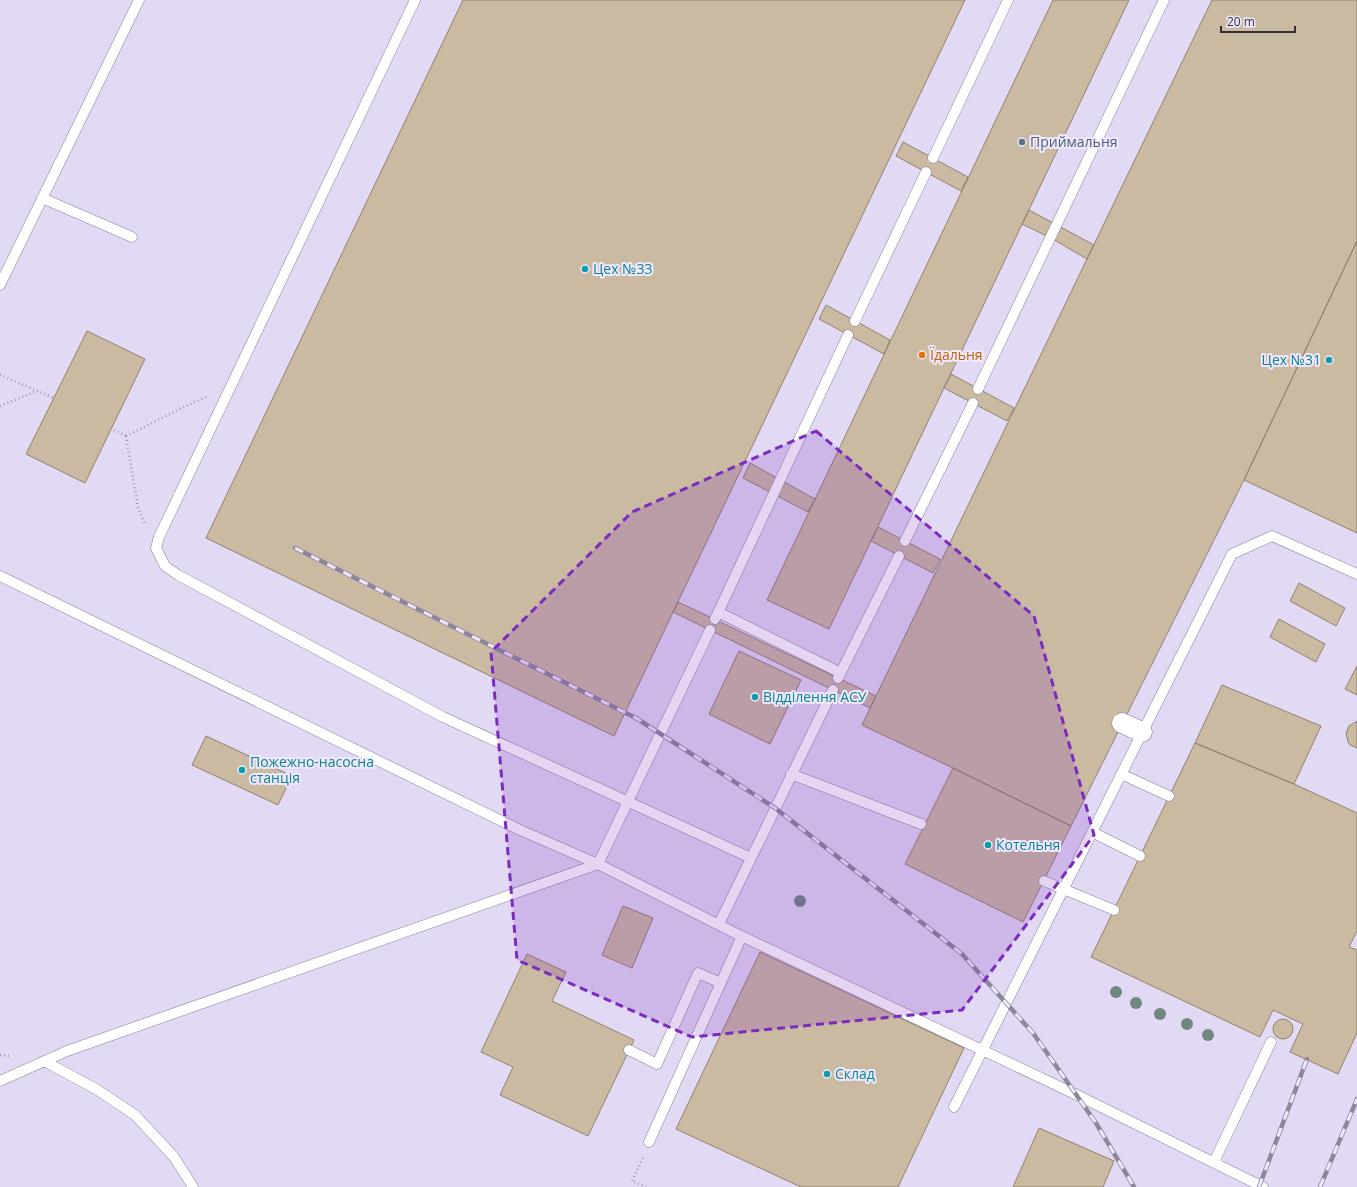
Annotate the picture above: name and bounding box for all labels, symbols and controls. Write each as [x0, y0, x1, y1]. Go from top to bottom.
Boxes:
scale bar [1221, 8, 1295, 34]
text: 20 m [1227, 13, 1255, 30]
place label: Приймальня [1030, 132, 1118, 151]
marker: Приймальня [1017, 137, 1027, 147]
place label: Цех №33 [593, 259, 652, 278]
marker: Цех №33 [580, 264, 590, 274]
place label: Їдальня [930, 345, 983, 364]
marker: Їдальня [917, 350, 927, 360]
place label: Цех №31 [1262, 350, 1321, 369]
marker: Цех №31 [1324, 355, 1334, 365]
place label: Відділення АСУ [763, 687, 867, 706]
marker: Відділення АСУ [750, 692, 760, 702]
place label: Пожежно-насосна станція [250, 752, 374, 787]
marker: Пожежно-насосна станція [237, 765, 247, 775]
place label: Котельня [996, 835, 1060, 854]
marker: Котельня [983, 840, 993, 850]
place label: Склад [835, 1064, 875, 1083]
marker: Склад [822, 1069, 832, 1079]

